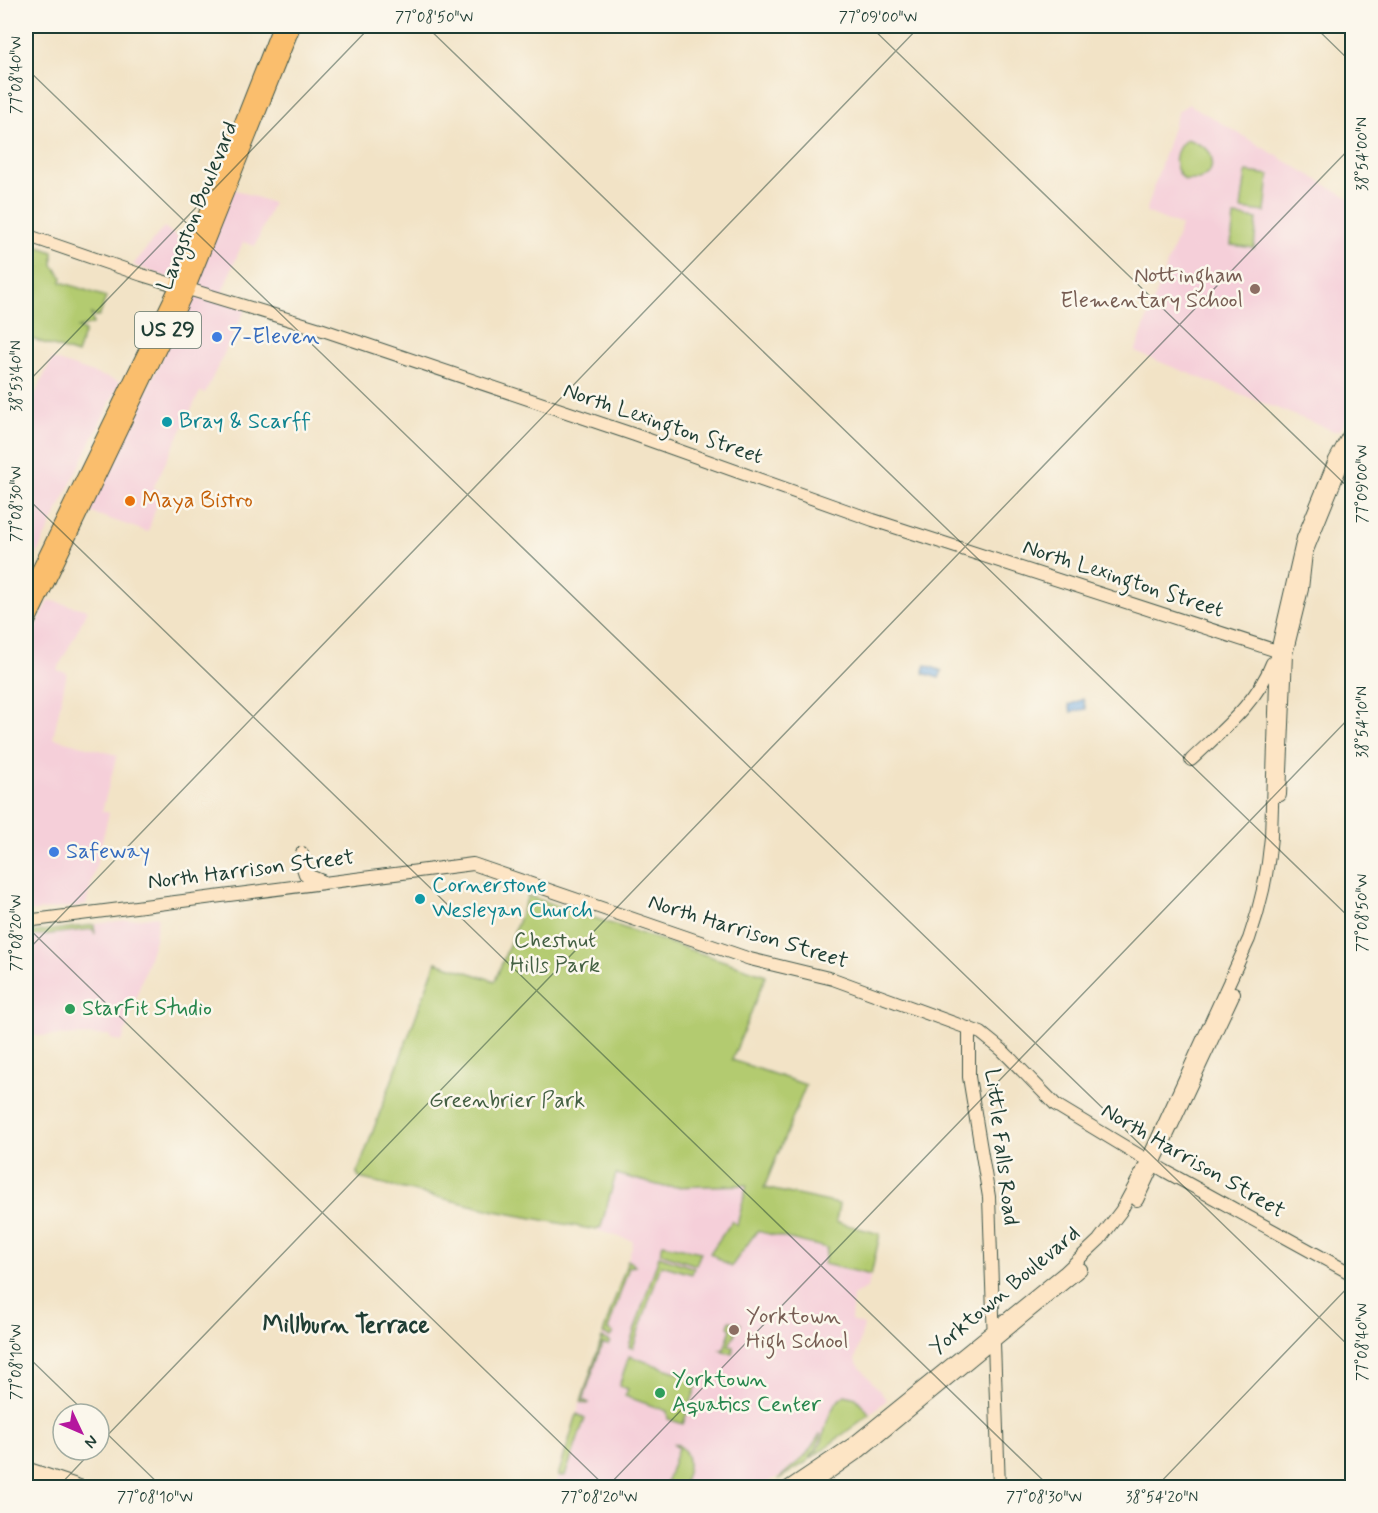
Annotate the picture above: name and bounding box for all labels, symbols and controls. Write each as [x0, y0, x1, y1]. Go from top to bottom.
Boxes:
text: 77°08'50"W [395, 8, 473, 28]
text: 77°09'00"W [839, 8, 917, 28]
text: 77°08'40"W [7, 36, 27, 114]
street label: Langston Boulevard [151, 117, 248, 296]
text: 38°54'00"N [1353, 117, 1373, 191]
place label: Nottingham Elementary School [1060, 262, 1243, 315]
marker: Nottingham Elementary School [1248, 282, 1262, 296]
road number: US 29 [135, 312, 201, 348]
place label: 7-Eleven [229, 323, 319, 351]
marker: 7-Eleven [210, 330, 224, 344]
text: 38°53'40"N [7, 340, 27, 412]
street label: North Lexington Street [558, 377, 767, 474]
place label: Bray & Scarff [179, 408, 311, 436]
marker: Bray & Scarff [160, 415, 174, 429]
text: 77°09'00"W [1353, 445, 1373, 523]
text: 77°08'30"W [7, 466, 27, 542]
place label: Maya Bistro [142, 487, 253, 515]
marker: Maya Bistro [123, 494, 137, 508]
street label: North Lexington Street [1018, 533, 1227, 628]
text: 38°54'10"N [1353, 686, 1373, 758]
place label: Safeway [66, 838, 150, 866]
street label: North Harrison Street [146, 843, 356, 897]
marker: Safeway [47, 845, 61, 859]
place label: Cornerstone Wesleyan Church [432, 872, 593, 925]
text: 77°08'50"W [1353, 874, 1373, 952]
street label: North Harrison Street [645, 888, 851, 976]
marker: Cornerstone Wesleyan Church [413, 892, 427, 906]
text: 77°08'20"W [7, 895, 27, 971]
park label: Chestnut Hills Park [510, 927, 600, 980]
place label: StarFit Studio [82, 995, 212, 1023]
marker: StarFit Studio [63, 1002, 77, 1016]
street label: Little Falls Road [978, 1067, 1024, 1227]
park label: Greenbrier Park [429, 1087, 585, 1115]
street label: North Harrison Street [1096, 1097, 1290, 1225]
street label: Yorktown Boulevard [924, 1220, 1086, 1362]
place label: Yorktown High School [746, 1303, 849, 1359]
text: 77°08'40"W [1353, 1303, 1373, 1381]
district label: Millburn Terrace [262, 1310, 430, 1341]
marker: Yorktown High School [727, 1323, 741, 1337]
text: 77°08'10"W [7, 1324, 27, 1400]
place label: Yorktown Aquatics Center [672, 1366, 822, 1419]
marker: Yorktown Aquatics Center [653, 1386, 667, 1400]
north arrow [51, 1402, 111, 1462]
text: N [79, 1430, 102, 1453]
text: 77°08'10"W [117, 1488, 193, 1508]
text: 77°08'20"W [561, 1488, 637, 1508]
text: 77°08'30"W [1006, 1488, 1082, 1508]
text: 38°54'20"N [1126, 1488, 1198, 1508]

